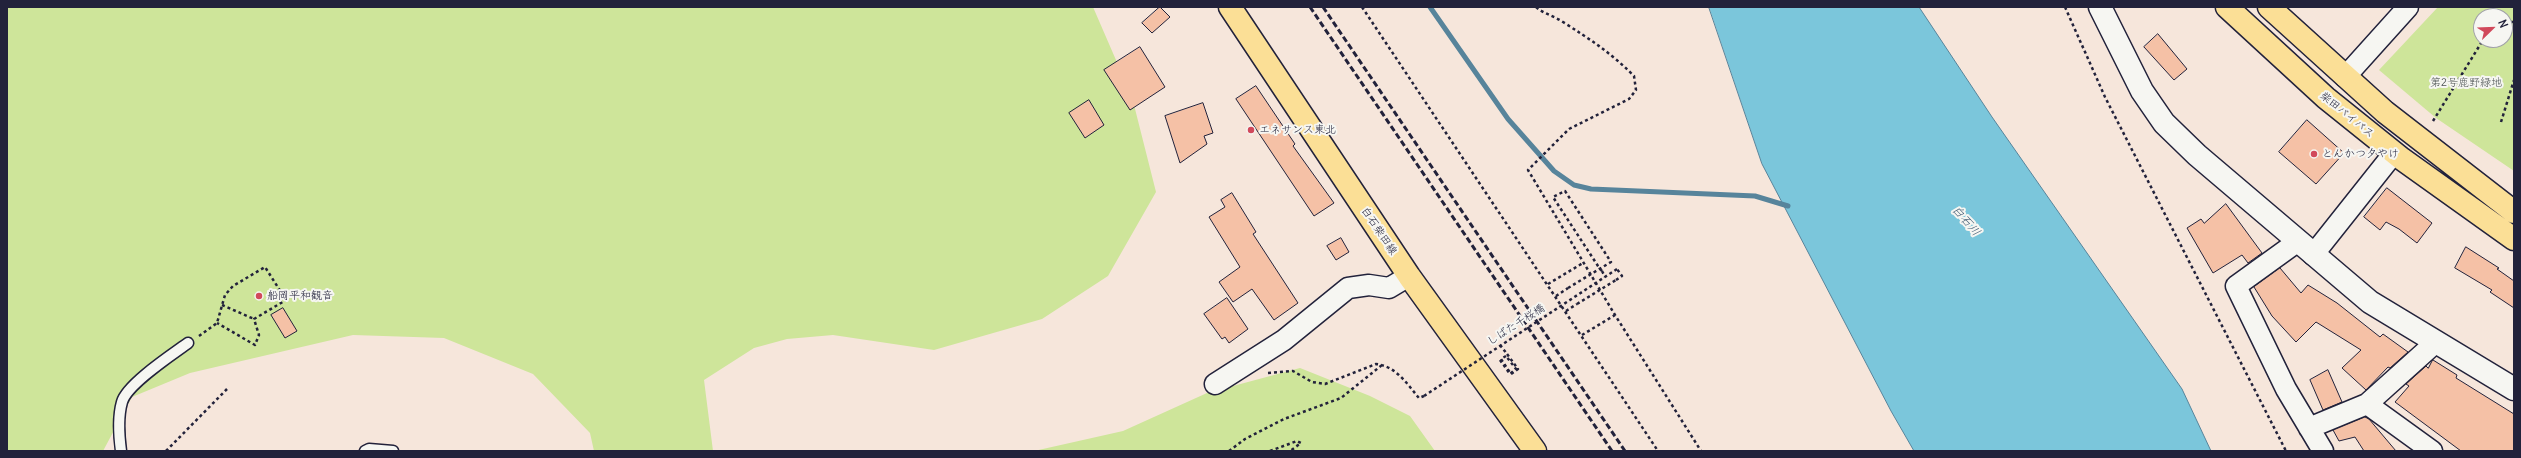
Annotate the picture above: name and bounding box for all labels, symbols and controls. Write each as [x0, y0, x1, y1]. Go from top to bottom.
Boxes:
north arrow [2473, 8, 2513, 48]
text: N [2495, 17, 2511, 30]
park label: 第2号鹿野緑地 [2430, 76, 2502, 90]
street label: 柴田バイパス [2317, 89, 2377, 141]
place label: エネサンス東北 [1259, 123, 1336, 137]
marker: エネサンス東北 [1246, 125, 1256, 135]
place label: とんかつ夕やけ [2322, 147, 2399, 161]
marker: とんかつ夕やけ [2309, 149, 2319, 159]
water label: 白石川 [1949, 203, 1983, 239]
street label: 白石柴田線 [1358, 205, 1400, 257]
place label: 船岡平和観音 [267, 289, 333, 303]
marker: 船岡平和観音 [254, 291, 264, 301]
street label: しばた千桜橋 [1485, 301, 1547, 349]

